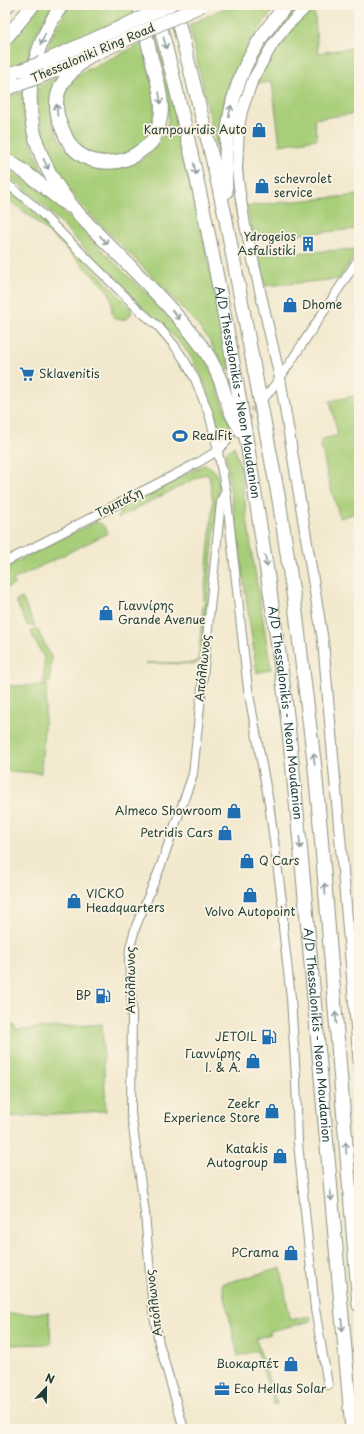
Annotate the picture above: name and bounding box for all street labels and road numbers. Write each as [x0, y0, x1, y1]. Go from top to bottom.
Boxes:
street label: Thessaloniki Ring Road [28, 18, 157, 86]
street label: A/D Thessalonikis - Neon Moudanion [211, 284, 266, 500]
street label: Τομπάζη [92, 483, 145, 522]
street label: A/D Thessalonikis - Neon Moudanion [264, 604, 308, 820]
street label: Απόλλωνος [190, 633, 214, 702]
street label: A/D Thessalonikis - Neon Moudanion [300, 927, 336, 1143]
street label: Απόλλωνος [121, 946, 139, 1014]
street label: Απόλλωνος [140, 1269, 166, 1338]

